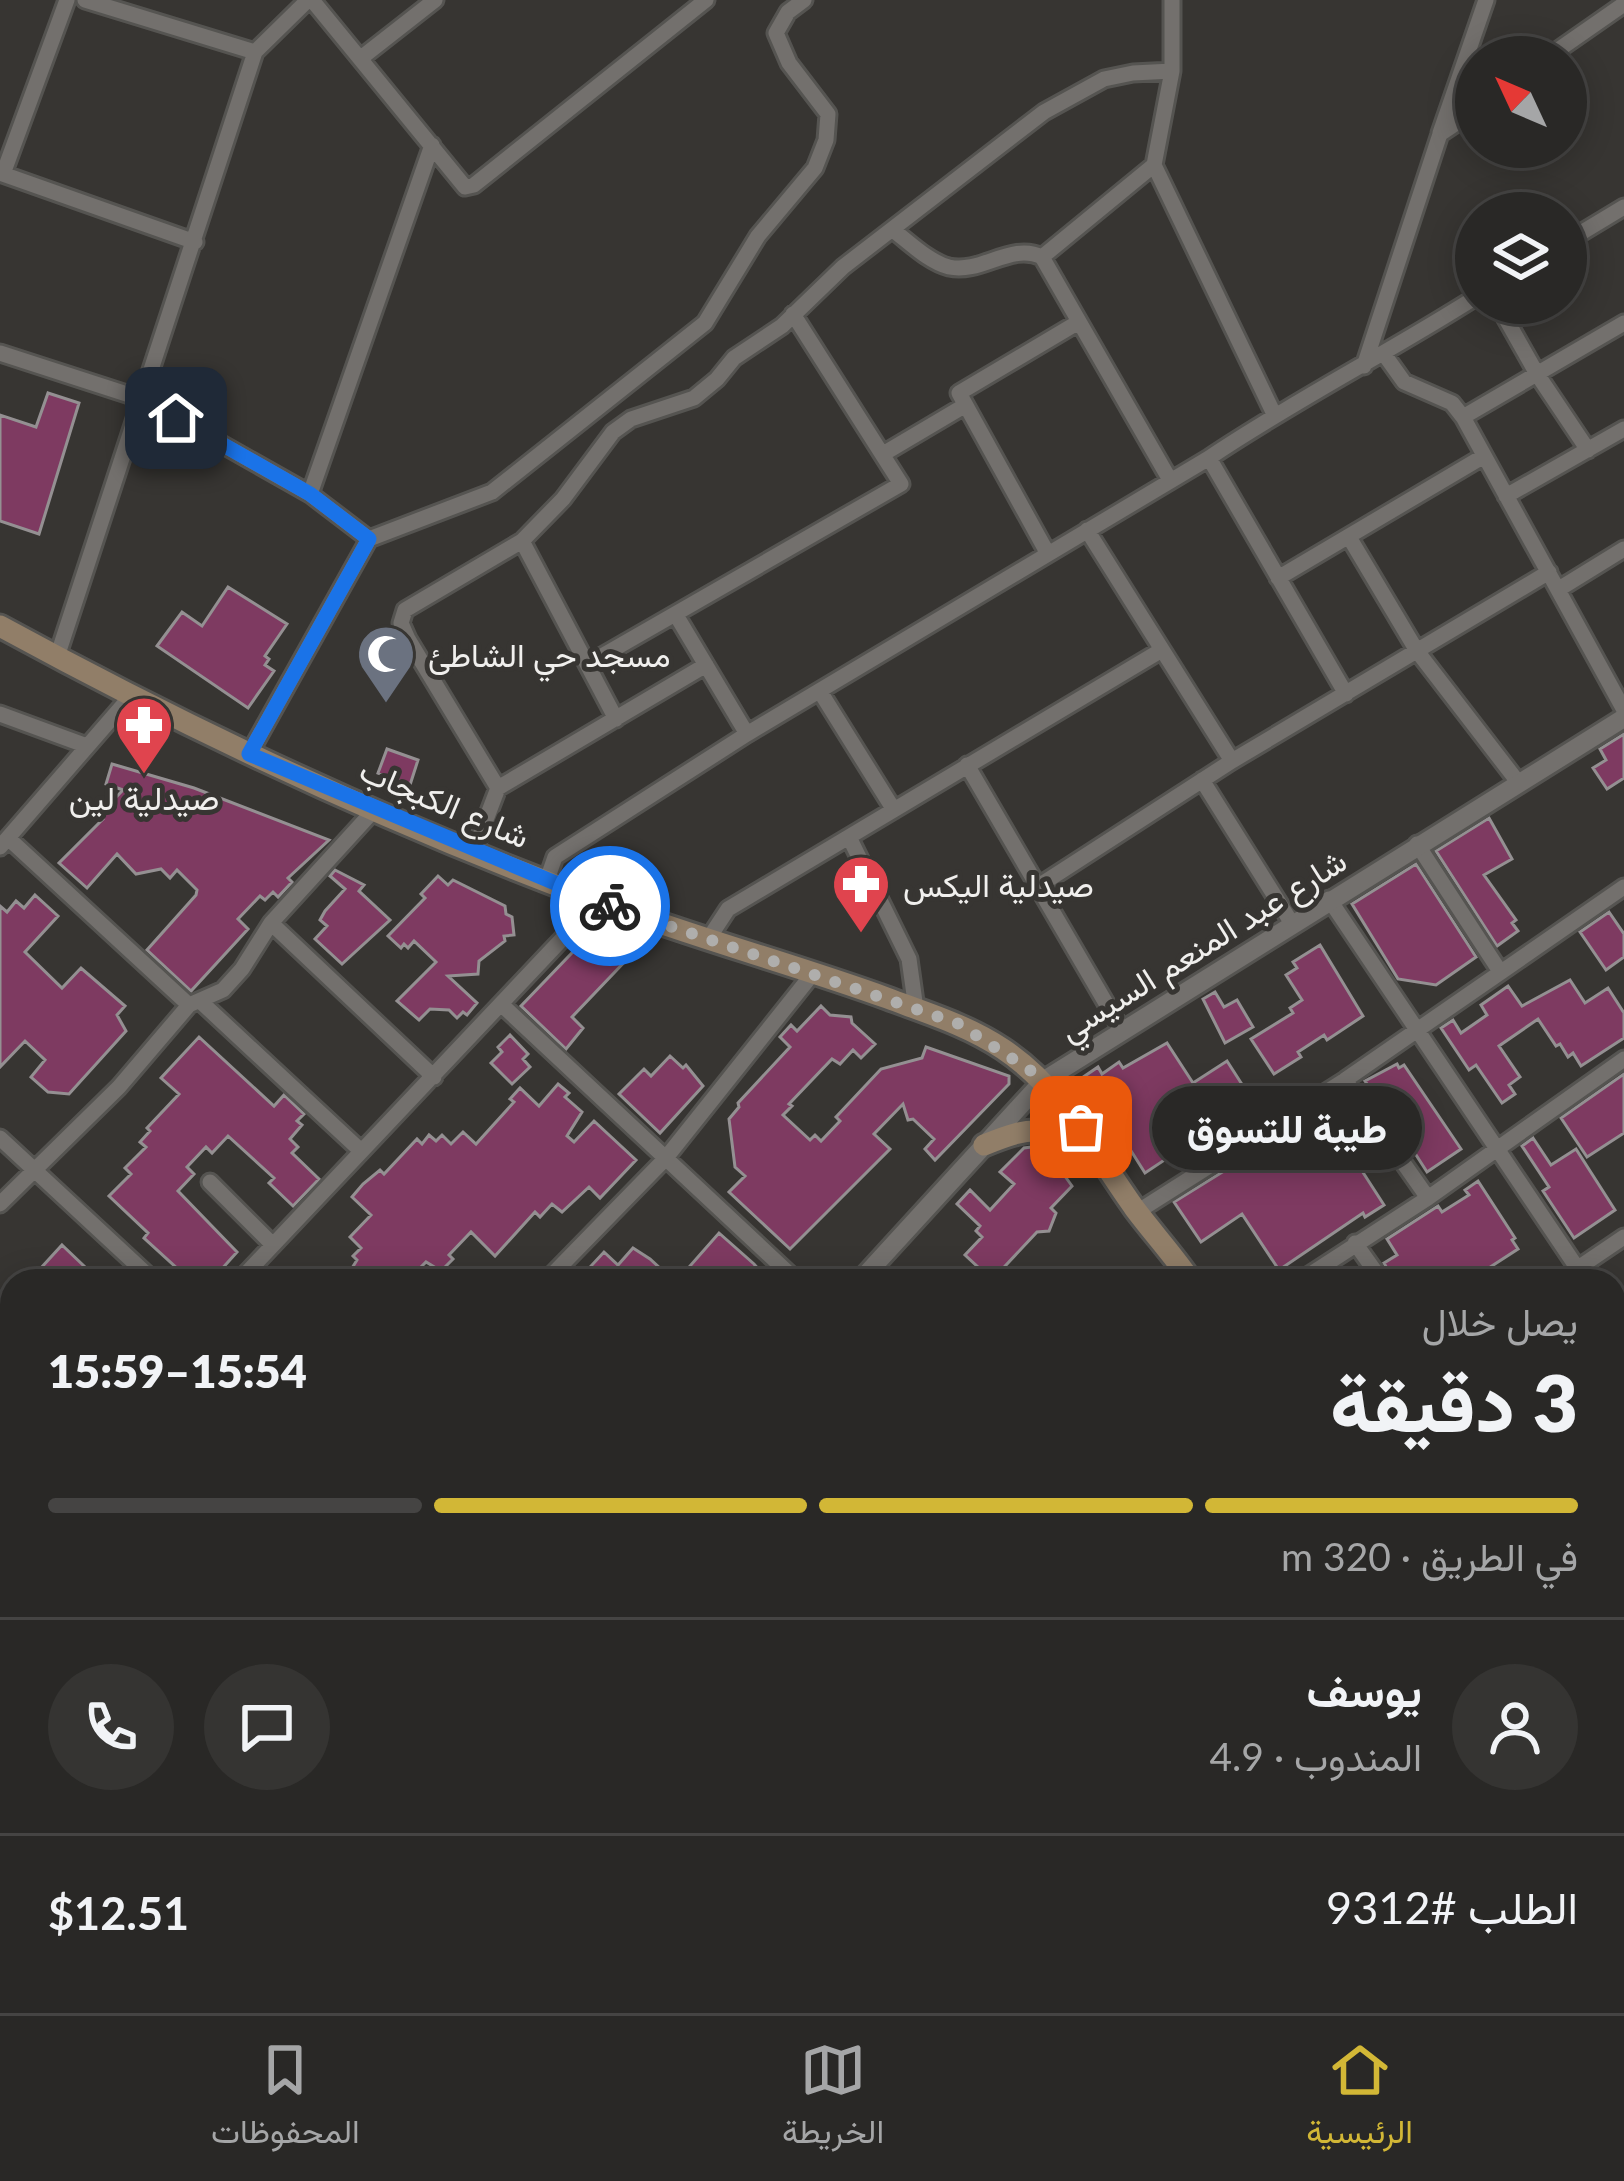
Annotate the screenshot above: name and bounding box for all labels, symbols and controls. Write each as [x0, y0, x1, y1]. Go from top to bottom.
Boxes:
north arrow [1455, 36, 1587, 168]
map controls [1455, 36, 1587, 324]
button: layers [1455, 192, 1587, 324]
pin [125, 367, 227, 469]
icon: home [143, 385, 209, 451]
mosque icon: مسجد حي الشاطئ [355, 623, 417, 705]
place label: مسجد حي الشاطئ [428, 634, 670, 682]
pharmacy icon: صيدلية لين [113, 694, 175, 776]
street label: شارع الكبجاب [353, 748, 536, 859]
place label: صيدلية لين [69, 777, 219, 818]
street label: شارع عبد المنعم السيسي [1051, 839, 1357, 1055]
courier [550, 846, 670, 966]
pharmacy icon: صيدلية اليكس [830, 853, 892, 935]
place label: صيدلية اليكس [903, 864, 1094, 905]
icon: bike [577, 873, 643, 939]
pin [1030, 1076, 1132, 1178]
callout: طيبة للتسوق [1153, 1085, 1423, 1169]
icon: bag [1048, 1094, 1114, 1160]
text: طيبة للتسوق [1187, 1105, 1387, 1151]
text: يصل خلال [1422, 1298, 1578, 1344]
text: 15:54–15:59 [48, 1344, 307, 1398]
text: 3 دقيقة [1330, 1355, 1578, 1449]
text: في الطريق · 320 m [1281, 1533, 1578, 1579]
text: يوسف [1307, 1663, 1422, 1717]
button: phone [48, 1664, 174, 1790]
button: chat [204, 1664, 330, 1790]
button: person [1452, 1664, 1578, 1790]
text: المندوب · 4.9 [1209, 1733, 1422, 1779]
text: الطلب #9312 [1326, 1880, 1578, 1934]
text: $12.51 [48, 1886, 189, 1940]
tab: المحفوظات [211, 2037, 360, 2161]
tab: الخريطة [782, 2037, 884, 2161]
tab: الرئيسية [1306, 2037, 1413, 2161]

